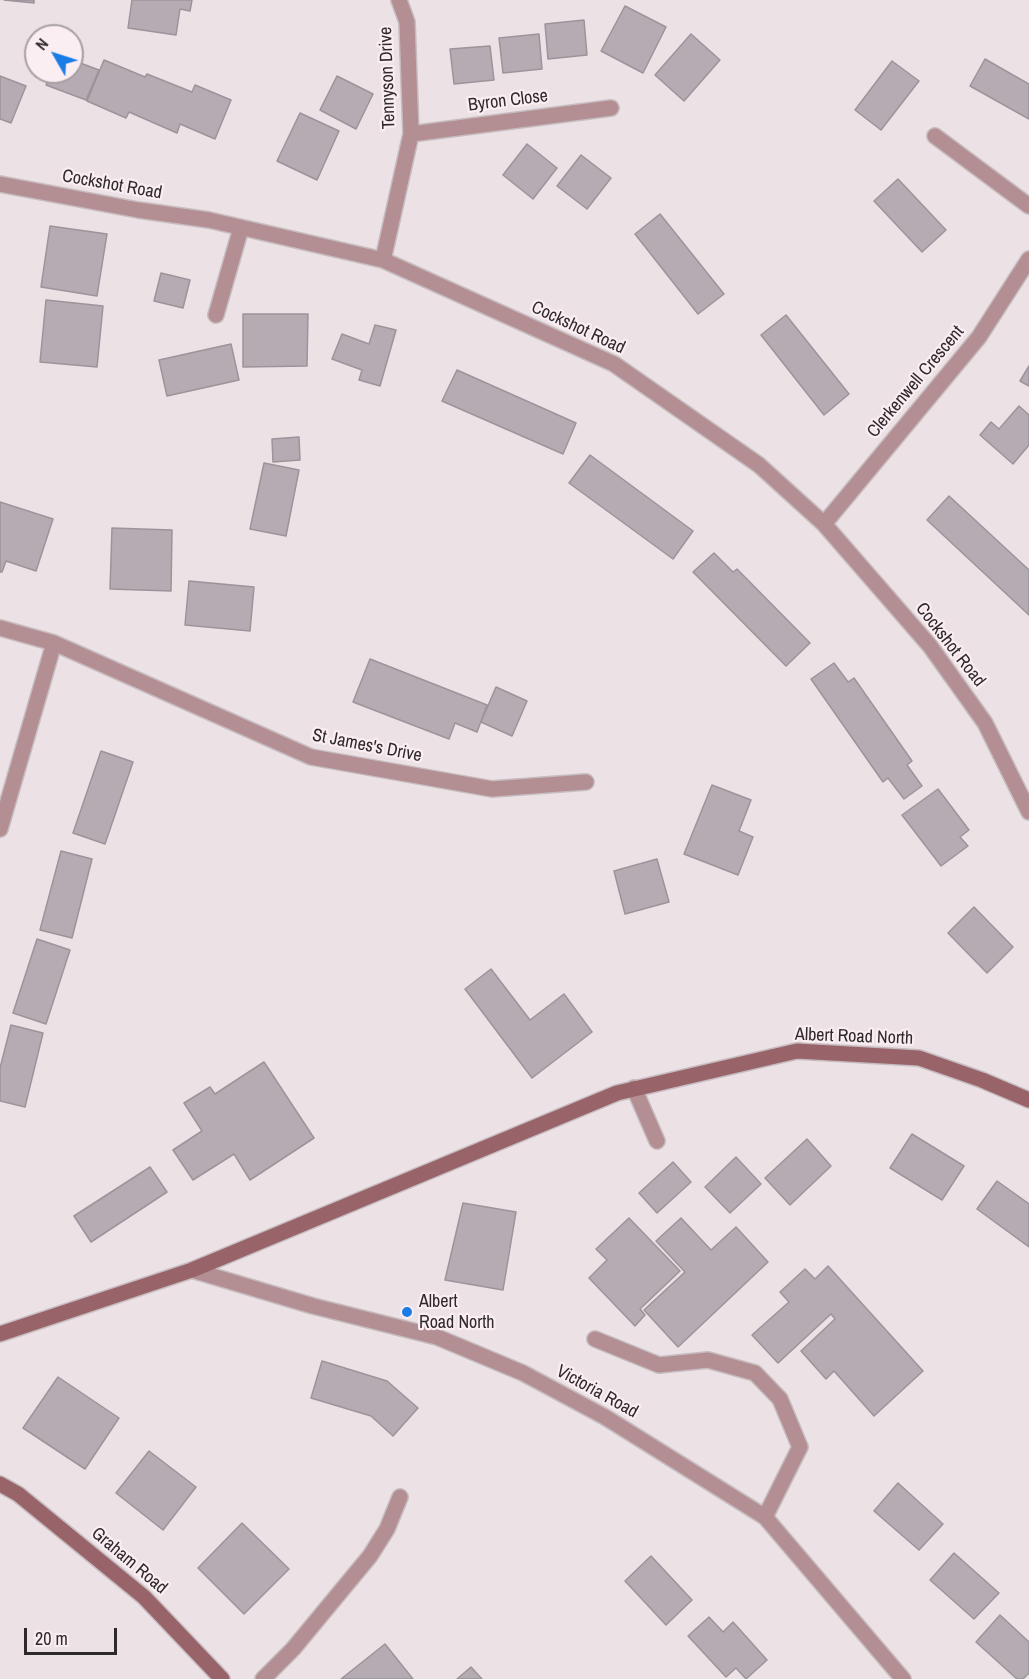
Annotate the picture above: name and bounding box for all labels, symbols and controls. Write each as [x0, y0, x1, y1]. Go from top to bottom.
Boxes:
north arrow [24, 24, 84, 84]
street label: Tennyson Drive [375, 26, 401, 130]
text: N [30, 33, 53, 55]
street label: Byron Close [467, 85, 549, 117]
street label: Cockshot Road [60, 166, 164, 204]
street label: Cockshot Road [528, 297, 628, 359]
street label: Clerkenwell Crescent [863, 322, 969, 442]
street label: Cockshot Road [910, 599, 990, 691]
street label: St James's Drive [310, 725, 424, 767]
street label: Albert Road North [795, 1024, 913, 1050]
place label: Albert Road North [419, 1291, 494, 1334]
marker: Albert Road North [400, 1305, 414, 1319]
street label: Victoria Road [552, 1361, 642, 1423]
street label: Graham Road [87, 1523, 171, 1599]
scale bar [27, 1616, 120, 1654]
text: 20 m [35, 1626, 68, 1651]

